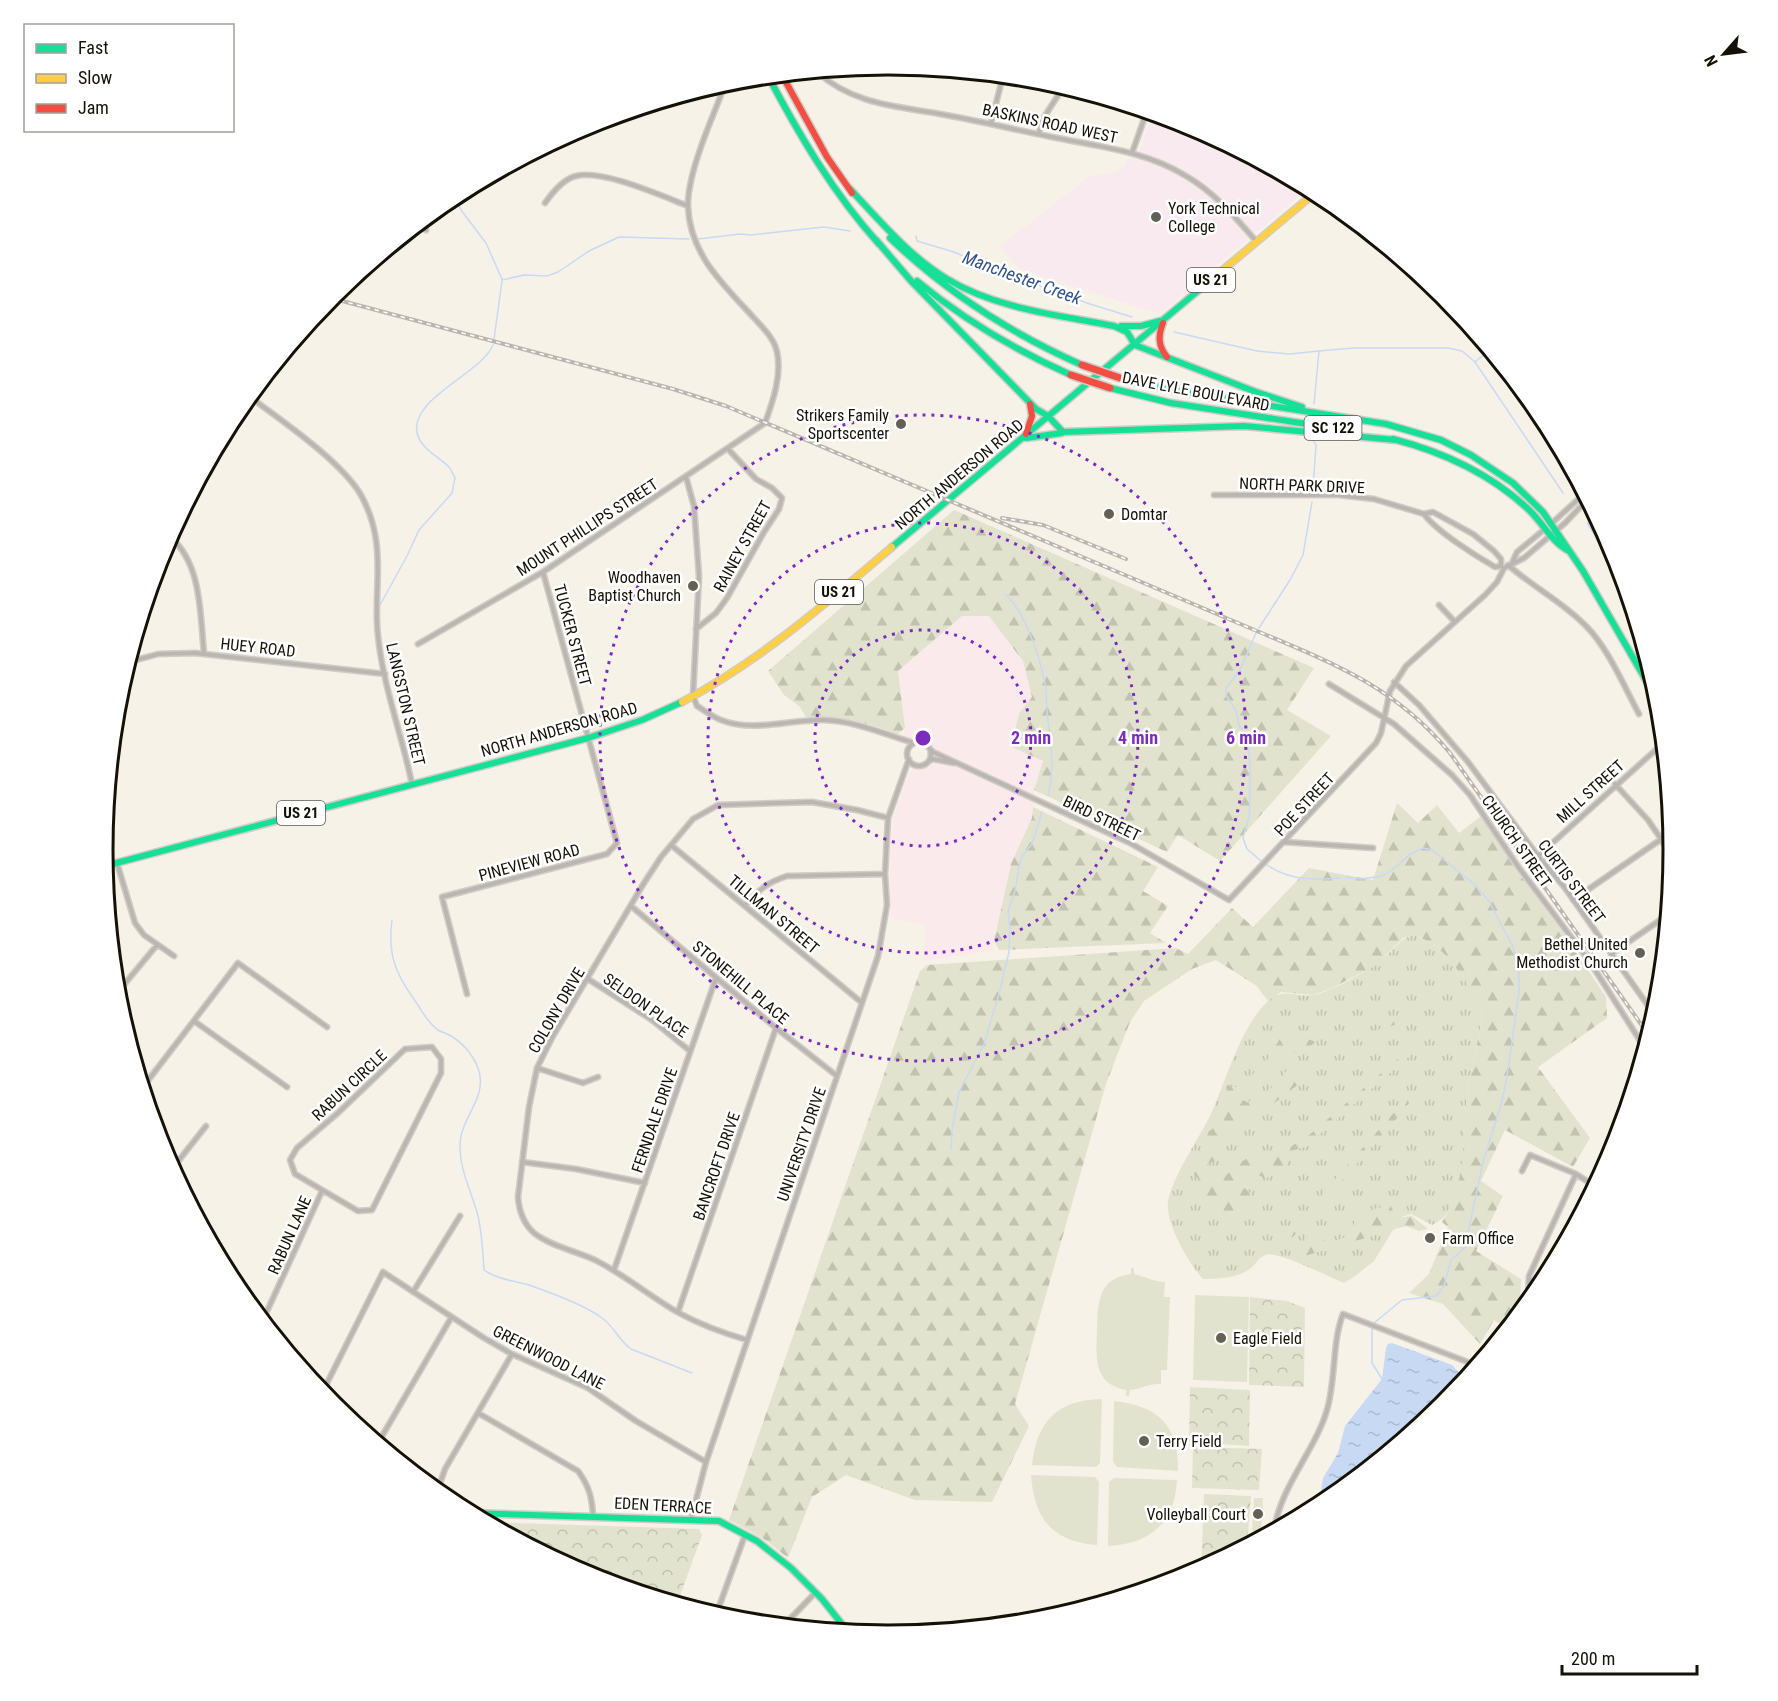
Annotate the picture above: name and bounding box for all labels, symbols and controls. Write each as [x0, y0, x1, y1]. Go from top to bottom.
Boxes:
legend [24, 24, 234, 132]
north arrow [1694, 24, 1754, 84]
text: Fast [78, 37, 109, 58]
text: N [1701, 52, 1722, 70]
text: Slow [78, 67, 113, 88]
text: Jam [78, 97, 109, 118]
street label: BASKINS ROAD WEST [981, 100, 1119, 147]
place label: York Technical College [1168, 199, 1260, 236]
marker: York Technical College [1149, 210, 1163, 224]
water label: Manchester Creek [960, 246, 1085, 309]
road number: US 21 [1187, 268, 1235, 292]
street label: DAVE LYLE BOULEVARD [1121, 368, 1271, 415]
place label: Strikers Family Sportscenter [796, 406, 889, 443]
street label: NORTH ANDERSON ROAD [891, 415, 1027, 534]
road number: SC 122 [1304, 416, 1362, 440]
marker: Strikers Family Sportscenter [894, 417, 908, 431]
street label: NORTH PARK DRIVE [1239, 474, 1365, 497]
street label: MOUNT PHILLIPS STREET [513, 475, 661, 580]
street label: RAINEY STREET [710, 497, 775, 595]
place label: Domtar [1121, 505, 1168, 524]
marker: Domtar [1102, 507, 1116, 521]
place label: Woodhaven Baptist Church [588, 568, 681, 605]
marker: Woodhaven Baptist Church [686, 579, 700, 593]
road number: US 21 [815, 580, 863, 604]
street label: TUCKER STREET [550, 582, 595, 688]
street label: HUEY ROAD [220, 634, 296, 661]
street label: LANGSTON STREET [382, 641, 429, 767]
street label: NORTH ANDERSON ROAD [479, 698, 640, 761]
text: 2 min [1011, 727, 1051, 748]
text: 4 min [1118, 727, 1158, 748]
text: 6 min [1226, 727, 1266, 748]
centre of rings [913, 728, 933, 748]
street label: MILL STREET [1553, 756, 1628, 827]
street label: POE STREET [1270, 769, 1338, 840]
street label: CHURCH STREET [1478, 791, 1556, 891]
street label: BIRD STREET [1060, 792, 1143, 845]
road number: US 21 [277, 801, 325, 825]
street label: CURTIS STREET [1534, 836, 1609, 927]
street label: PINEVIEW ROAD [477, 840, 582, 885]
street label: TILLMAN STREET [725, 871, 823, 958]
place label: Bethel United Methodist Church [1516, 935, 1628, 972]
street label: STONEHILL PLACE [689, 937, 793, 1028]
marker: Bethel United Methodist Church [1633, 946, 1647, 960]
street label: COLONY DRIVE [524, 964, 589, 1056]
street label: SELDON PLACE [600, 969, 692, 1042]
street label: RABUN CIRCLE [308, 1046, 391, 1125]
street label: FERNDALE DRIVE [628, 1065, 681, 1175]
street label: UNIVERSITY DRIVE [773, 1085, 830, 1204]
street label: BANCROFT DRIVE [689, 1110, 744, 1223]
street label: RABUN LANE [264, 1193, 315, 1277]
place label: Farm Office [1442, 1229, 1514, 1248]
marker: Farm Office [1423, 1231, 1437, 1245]
street label: GREENWOOD LANE [490, 1321, 608, 1394]
place label: Eagle Field [1233, 1329, 1302, 1348]
marker: Eagle Field [1214, 1331, 1228, 1345]
place label: Terry Field [1156, 1432, 1222, 1451]
marker: Terry Field [1137, 1434, 1151, 1448]
street label: EDEN TERRACE [614, 1493, 712, 1518]
place label: Volleyball Court [1147, 1505, 1246, 1524]
marker: Volleyball Court [1251, 1507, 1265, 1521]
scale bar [1562, 1638, 1697, 1676]
text: 200 m [1571, 1648, 1615, 1669]

